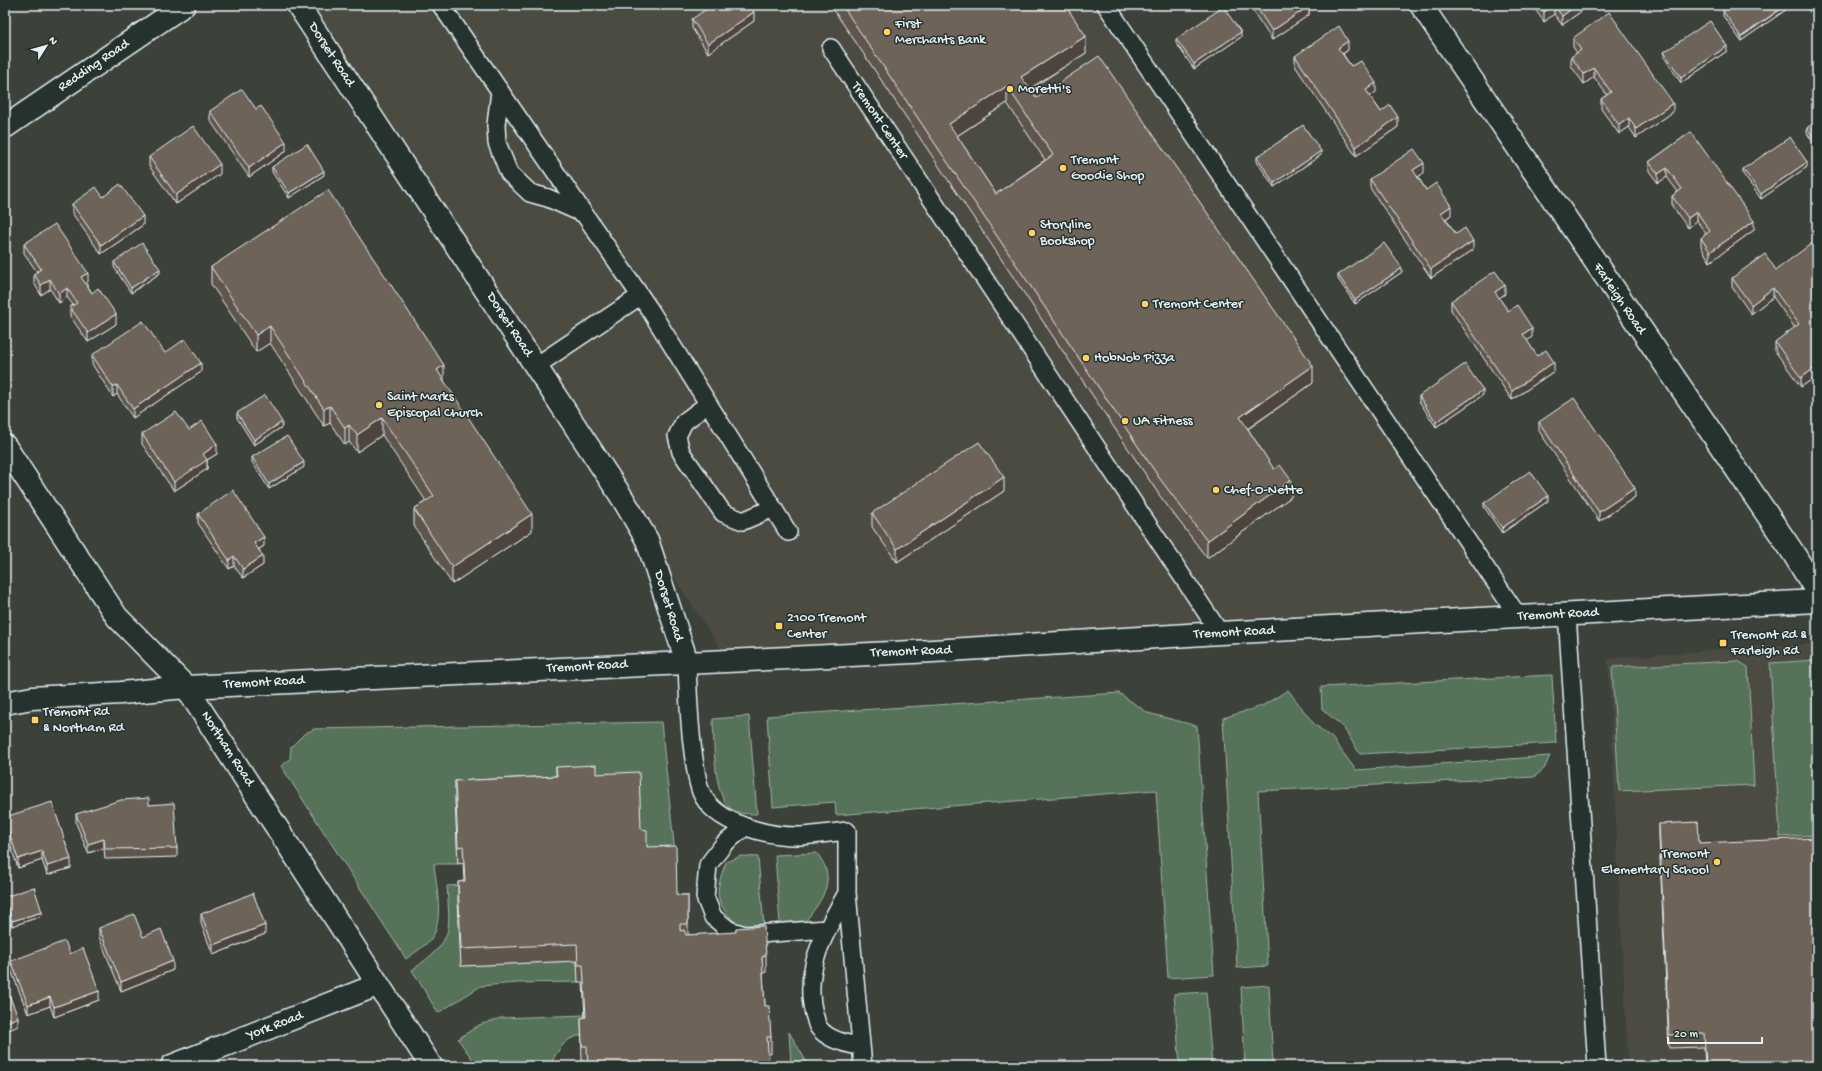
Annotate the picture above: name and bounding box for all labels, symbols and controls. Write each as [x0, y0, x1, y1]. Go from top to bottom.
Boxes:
place label: First Merchants Bank [894, 16, 987, 49]
street label: Dorset Road [303, 19, 359, 92]
north arrow [26, 26, 66, 66]
marker: First Merchants Bank [882, 27, 892, 37]
text: N [45, 35, 59, 48]
street label: Redding Road [55, 35, 134, 96]
street label: Tremont Center [846, 78, 912, 164]
place label: Moretti's [1018, 81, 1071, 98]
marker: Moretti's [1005, 84, 1015, 94]
place label: Tremont Goodie Shop [1070, 152, 1144, 185]
marker: Tremont Goodie Shop [1058, 163, 1068, 173]
place label: Storyline Bookshop [1039, 217, 1095, 250]
marker: Storyline Bookshop [1027, 228, 1037, 238]
street label: Farleigh Road [1588, 259, 1650, 339]
street label: Dorset Road [481, 289, 537, 362]
place label: Tremont Center [1152, 296, 1244, 313]
marker: Tremont Center [1140, 299, 1150, 309]
place label: HobNob Pizza [1094, 350, 1176, 367]
marker: HobNob Pizza [1081, 353, 1091, 363]
place label: Saint Marks Episcopal Church [387, 389, 483, 422]
marker: Saint Marks Episcopal Church [374, 400, 384, 410]
place label: UA Fitness [1133, 413, 1194, 430]
marker: UA Fitness [1120, 416, 1130, 426]
place label: Chef-O-Nette [1224, 482, 1304, 499]
marker: Chef-O-Nette [1211, 485, 1221, 495]
street label: Dorset Road [649, 567, 687, 645]
street label: Tremont Road [1516, 604, 1601, 626]
place label: 2100 Tremont Center [787, 610, 867, 643]
marker: 2100 Tremont Center [774, 621, 784, 631]
street label: Tremont Road [1192, 622, 1277, 644]
place label: Tremont Rd & Farleigh Rd [1730, 627, 1807, 660]
marker: Tremont Rd & Farleigh Rd [1718, 638, 1728, 648]
street label: Tremont Road [869, 642, 954, 662]
street label: Tremont Road [545, 656, 630, 678]
street label: Tremont Road [222, 672, 307, 694]
place label: Tremont Rd & Northam Rd [42, 704, 126, 737]
street label: Northam Road [196, 708, 259, 791]
marker: Tremont Rd & Northam Rd [30, 715, 40, 725]
place label: Tremont Elementary School [1601, 846, 1710, 879]
marker: Tremont Elementary School [1712, 857, 1722, 867]
street label: York Road [243, 1007, 307, 1045]
scale bar [1668, 1019, 1762, 1045]
text: 20 m [1674, 1028, 1699, 1042]

